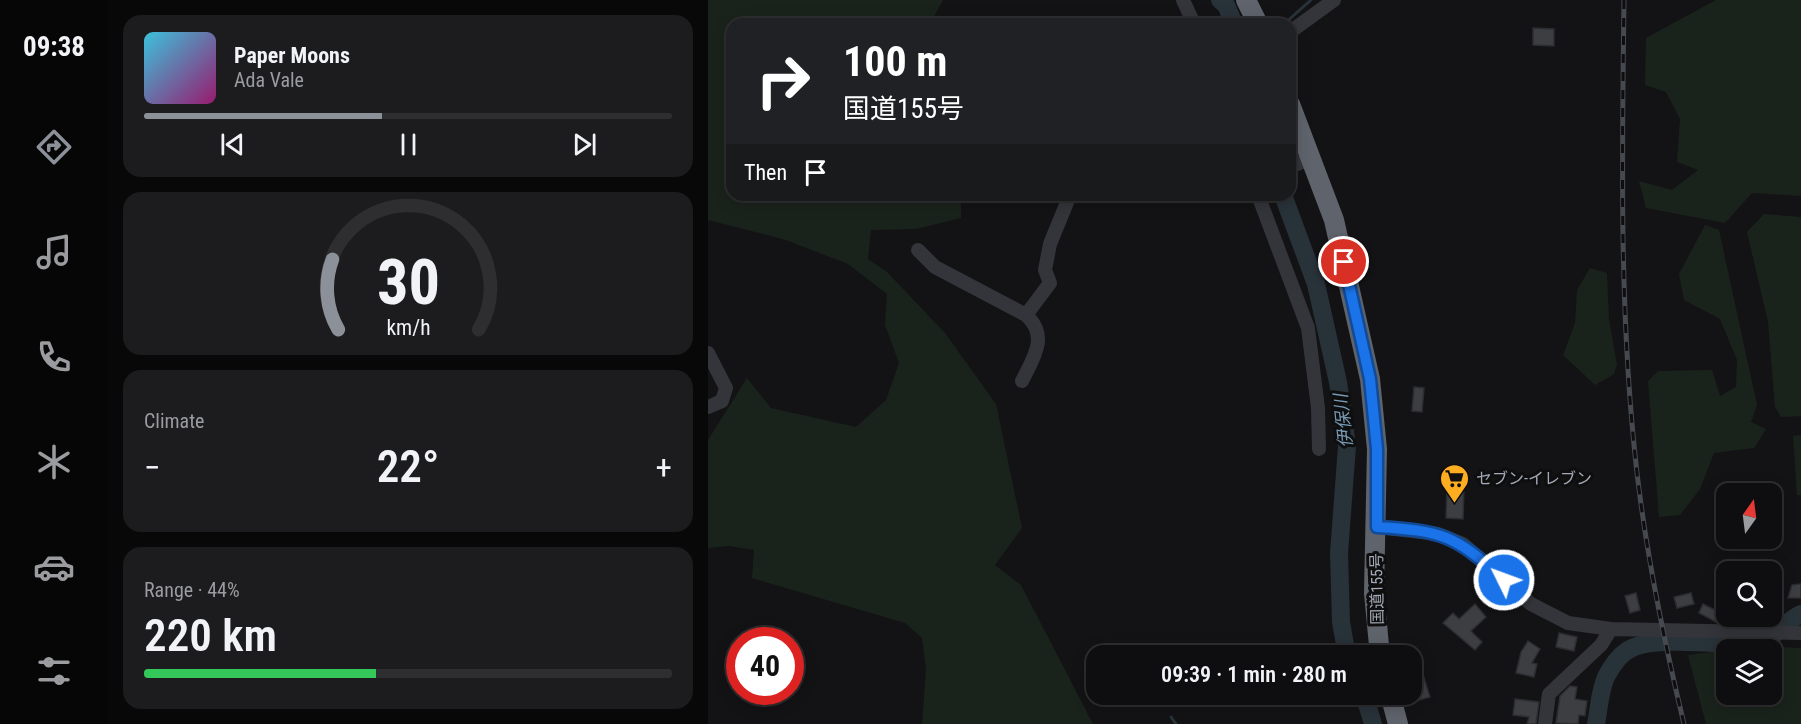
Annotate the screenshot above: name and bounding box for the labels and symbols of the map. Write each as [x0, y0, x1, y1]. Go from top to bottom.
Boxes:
pin [1318, 236, 1369, 287]
water label: 伊保川 [1330, 391, 1356, 449]
supermarket icon: セブン-イレブン [1439, 462, 1471, 504]
place label: セブン-イレブン [1476, 469, 1592, 488]
north arrow [1716, 483, 1782, 549]
position arrow [1472, 548, 1536, 612]
street label: 国道155号 [1367, 553, 1387, 625]
speed limit sign: 40 [726, 627, 804, 705]

